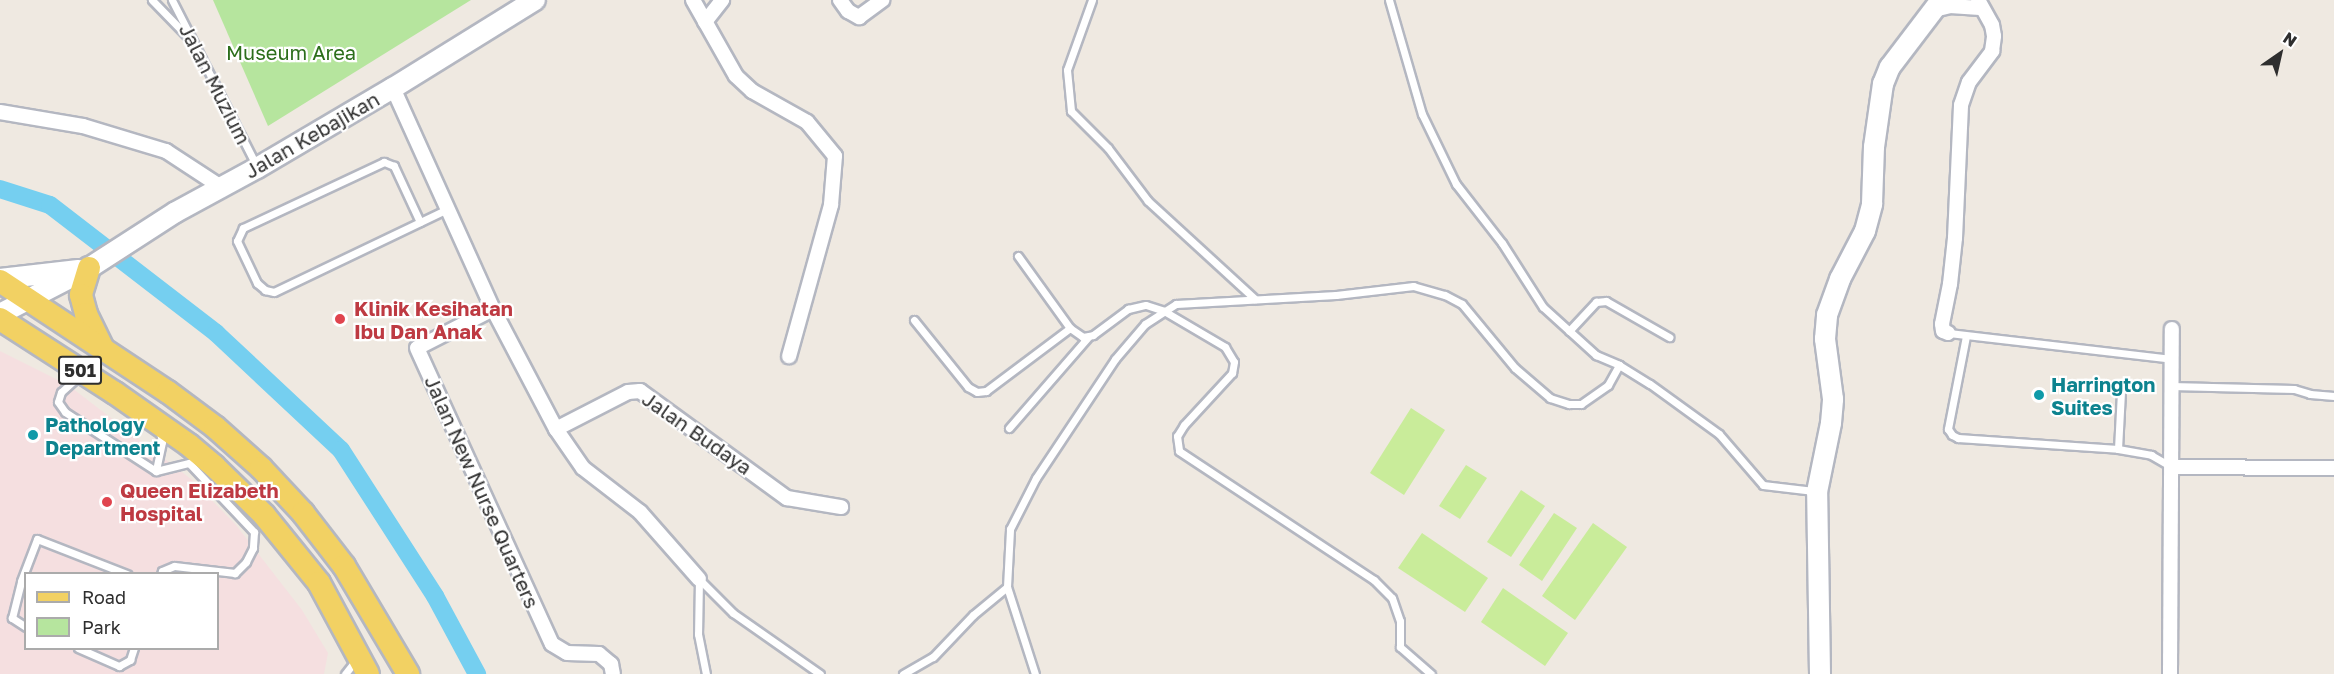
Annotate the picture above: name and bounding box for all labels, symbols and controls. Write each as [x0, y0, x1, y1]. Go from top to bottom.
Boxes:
street label: Jalan Muzium [174, 20, 256, 148]
north arrow [2250, 24, 2310, 84]
text: N [2279, 27, 2301, 51]
park label: Museum Area [226, 40, 356, 64]
street label: Jalan Kebajikan [240, 87, 384, 183]
place label: Klinik Kesihatan Ibu Dan Anak [354, 296, 513, 343]
marker: Klinik Kesihatan Ibu Dan Anak [331, 310, 349, 328]
road number: 501 [58, 355, 103, 385]
street label: Jalan New Nurse Quarters [420, 372, 544, 612]
place label: Harrington Suites [2051, 372, 2155, 419]
street label: Jalan Budaya [638, 386, 756, 480]
marker: Harrington Suites [2032, 388, 2046, 402]
place label: Pathology Department [45, 412, 161, 459]
marker: Pathology Department [26, 428, 40, 442]
place label: Queen Elizabeth Hospital [120, 478, 279, 525]
marker: Queen Elizabeth Hospital [98, 493, 116, 511]
legend [24, 572, 219, 650]
text: Road [82, 586, 126, 608]
text: Park [82, 616, 121, 638]

